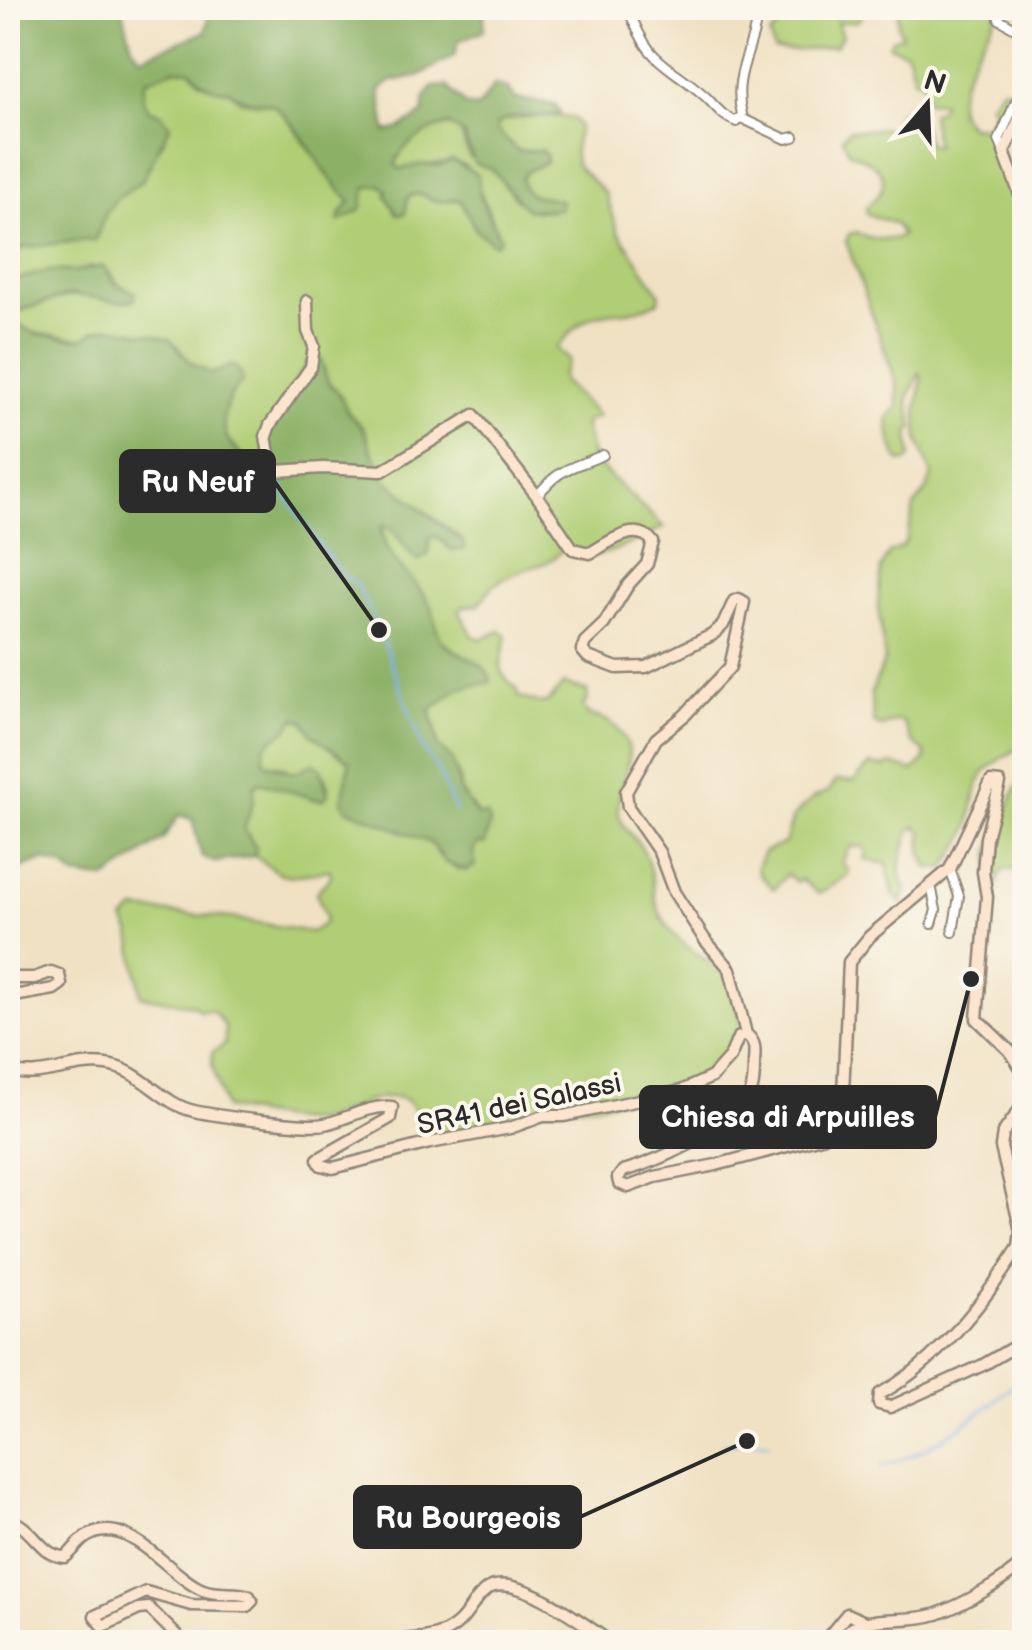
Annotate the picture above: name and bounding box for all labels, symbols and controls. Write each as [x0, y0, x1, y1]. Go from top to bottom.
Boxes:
north arrow [877, 55, 977, 155]
text: N [919, 64, 950, 102]
callout: Ru Neuf [121, 451, 274, 511]
text: Ru Neuf [141, 465, 255, 501]
street label: SR41 dei Salassi [414, 1067, 624, 1142]
callout: Chiesa di Arpuilles [641, 1087, 935, 1147]
text: Chiesa di Arpuilles [661, 1100, 915, 1136]
callout: Ru Bourgeois [355, 1487, 580, 1547]
text: Ru Bourgeois [375, 1501, 561, 1537]

